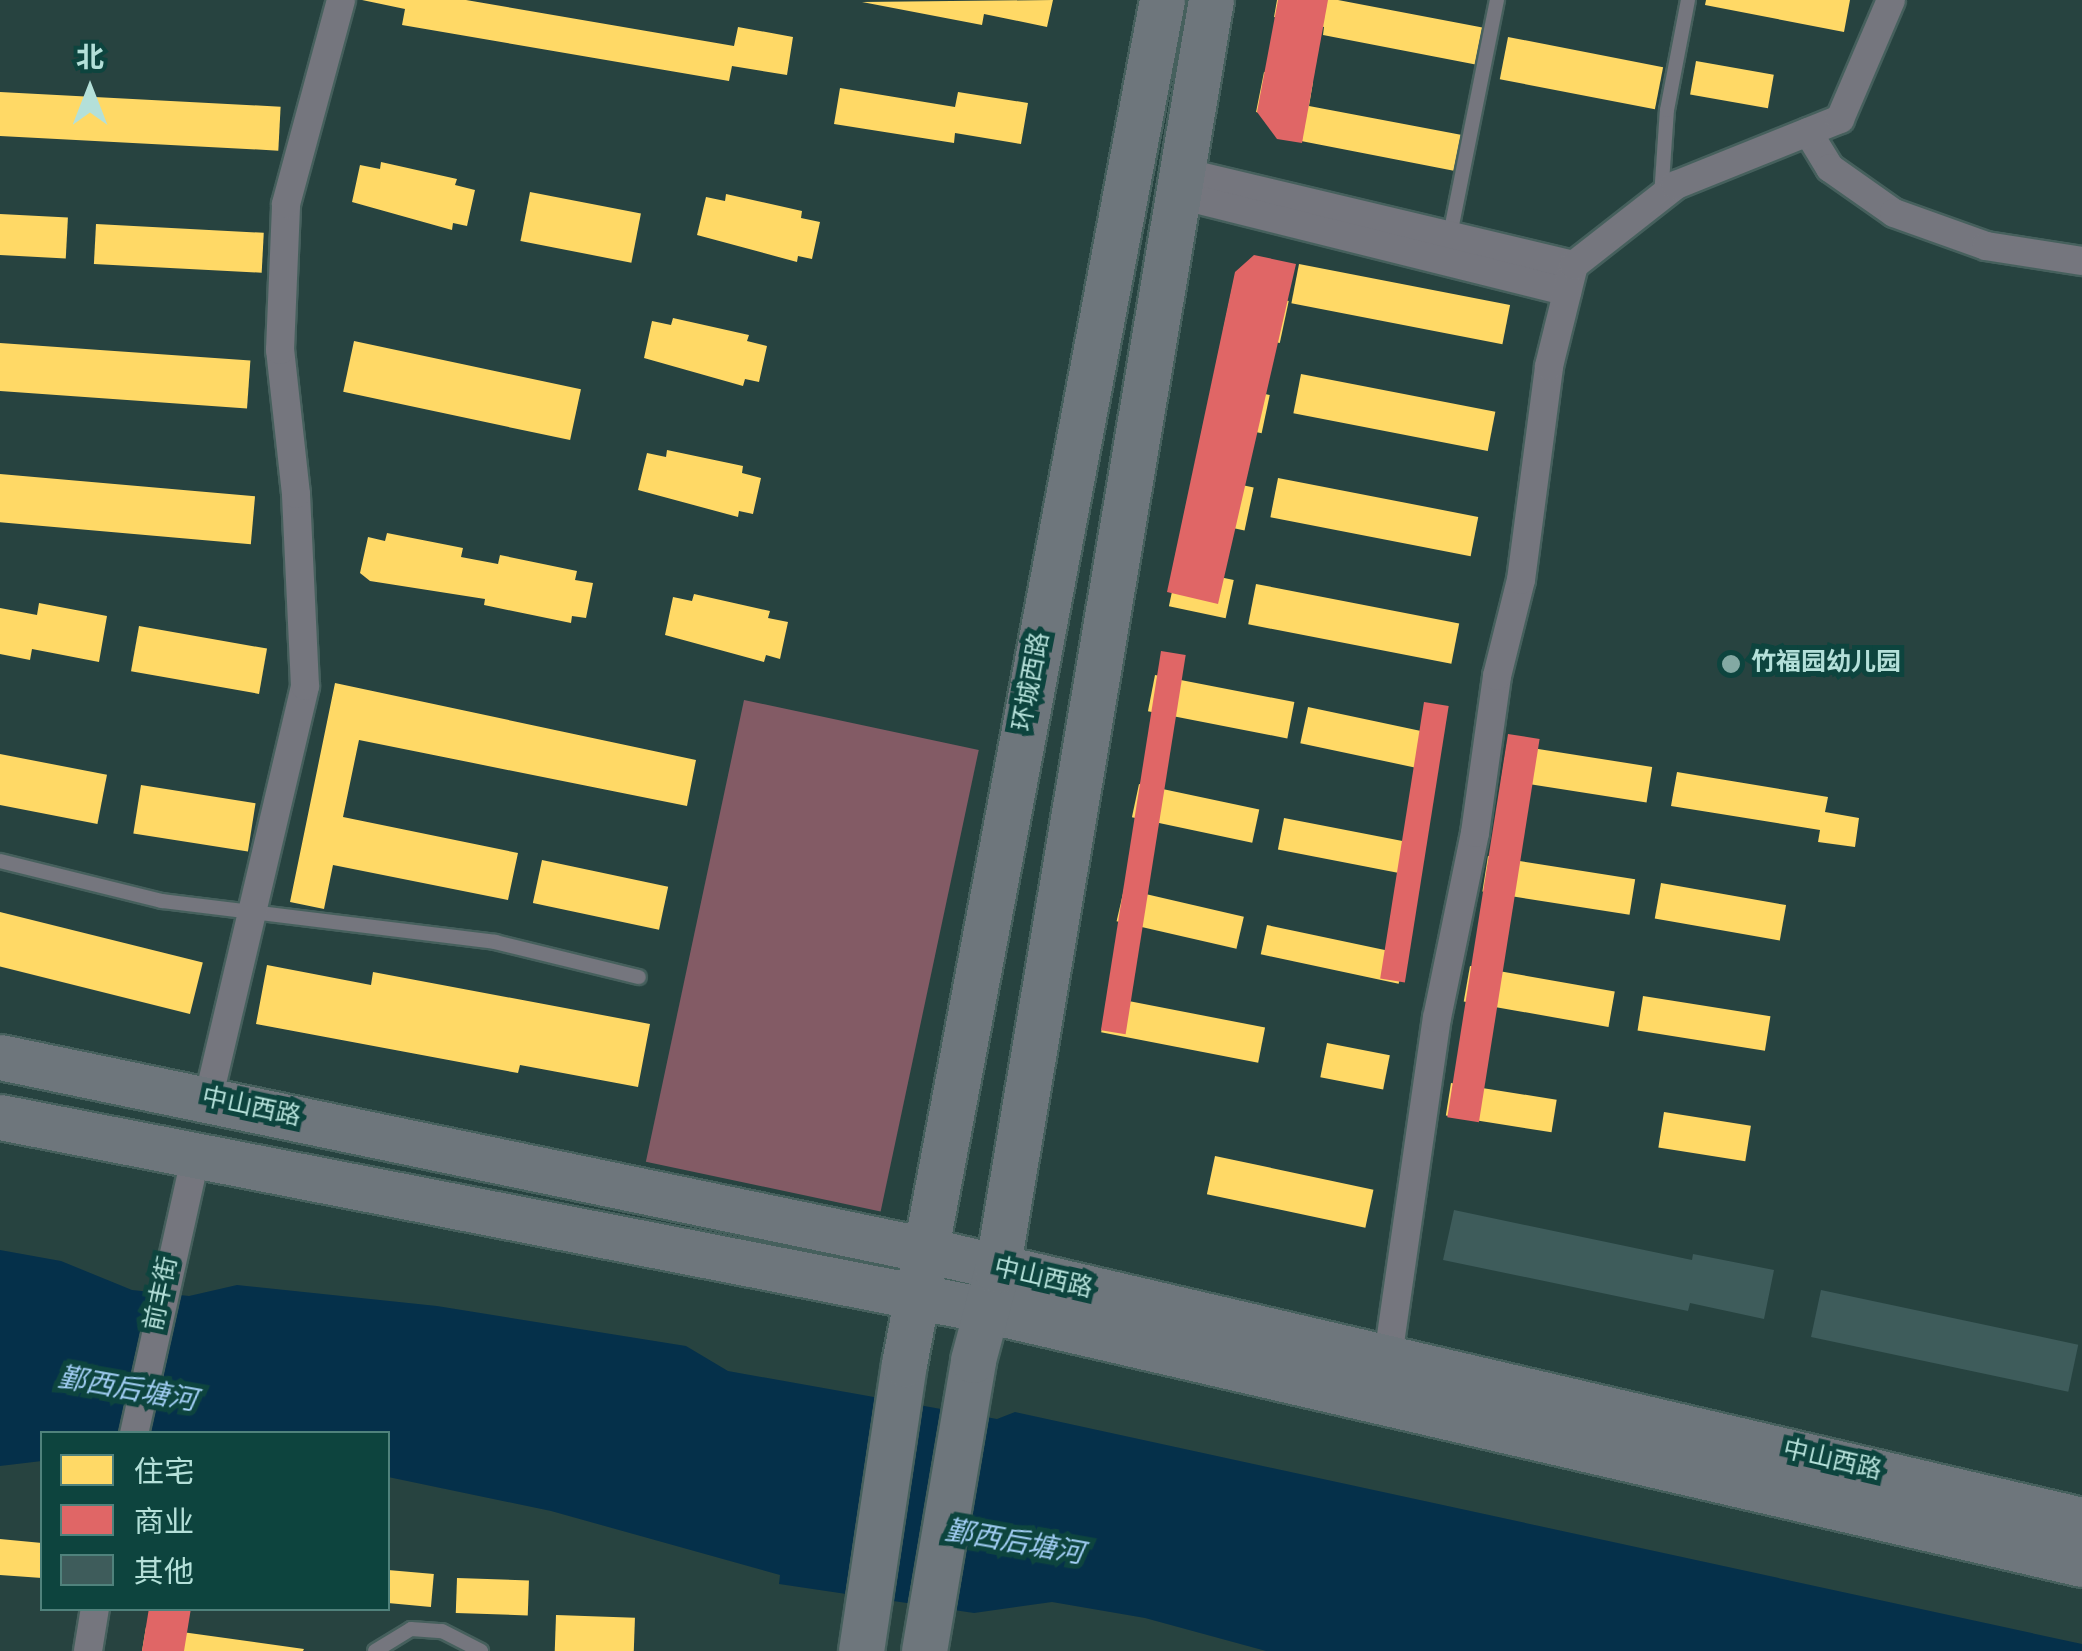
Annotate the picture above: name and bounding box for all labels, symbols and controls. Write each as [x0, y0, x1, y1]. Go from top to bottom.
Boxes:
north arrow [40, 40, 140, 140]
text: 北 [76, 42, 104, 78]
street label: 环城西路 [1009, 630, 1057, 734]
place label: 竹福园幼儿园 [1751, 649, 1901, 679]
marker: 竹福园幼儿园 [1720, 653, 1742, 675]
street label: 中山西路 [199, 1084, 303, 1134]
street label: 前丰街 [141, 1254, 185, 1334]
street label: 中山西路 [991, 1254, 1095, 1306]
water label: 鄞西后塘河 [55, 1362, 199, 1420]
legend [40, 1431, 390, 1611]
street label: 中山西路 [1780, 1436, 1884, 1488]
text: 住宅 [134, 1456, 194, 1493]
text: 商业 [134, 1506, 194, 1543]
water label: 鄞西后塘河 [942, 1515, 1086, 1573]
text: 其他 [134, 1556, 194, 1593]

